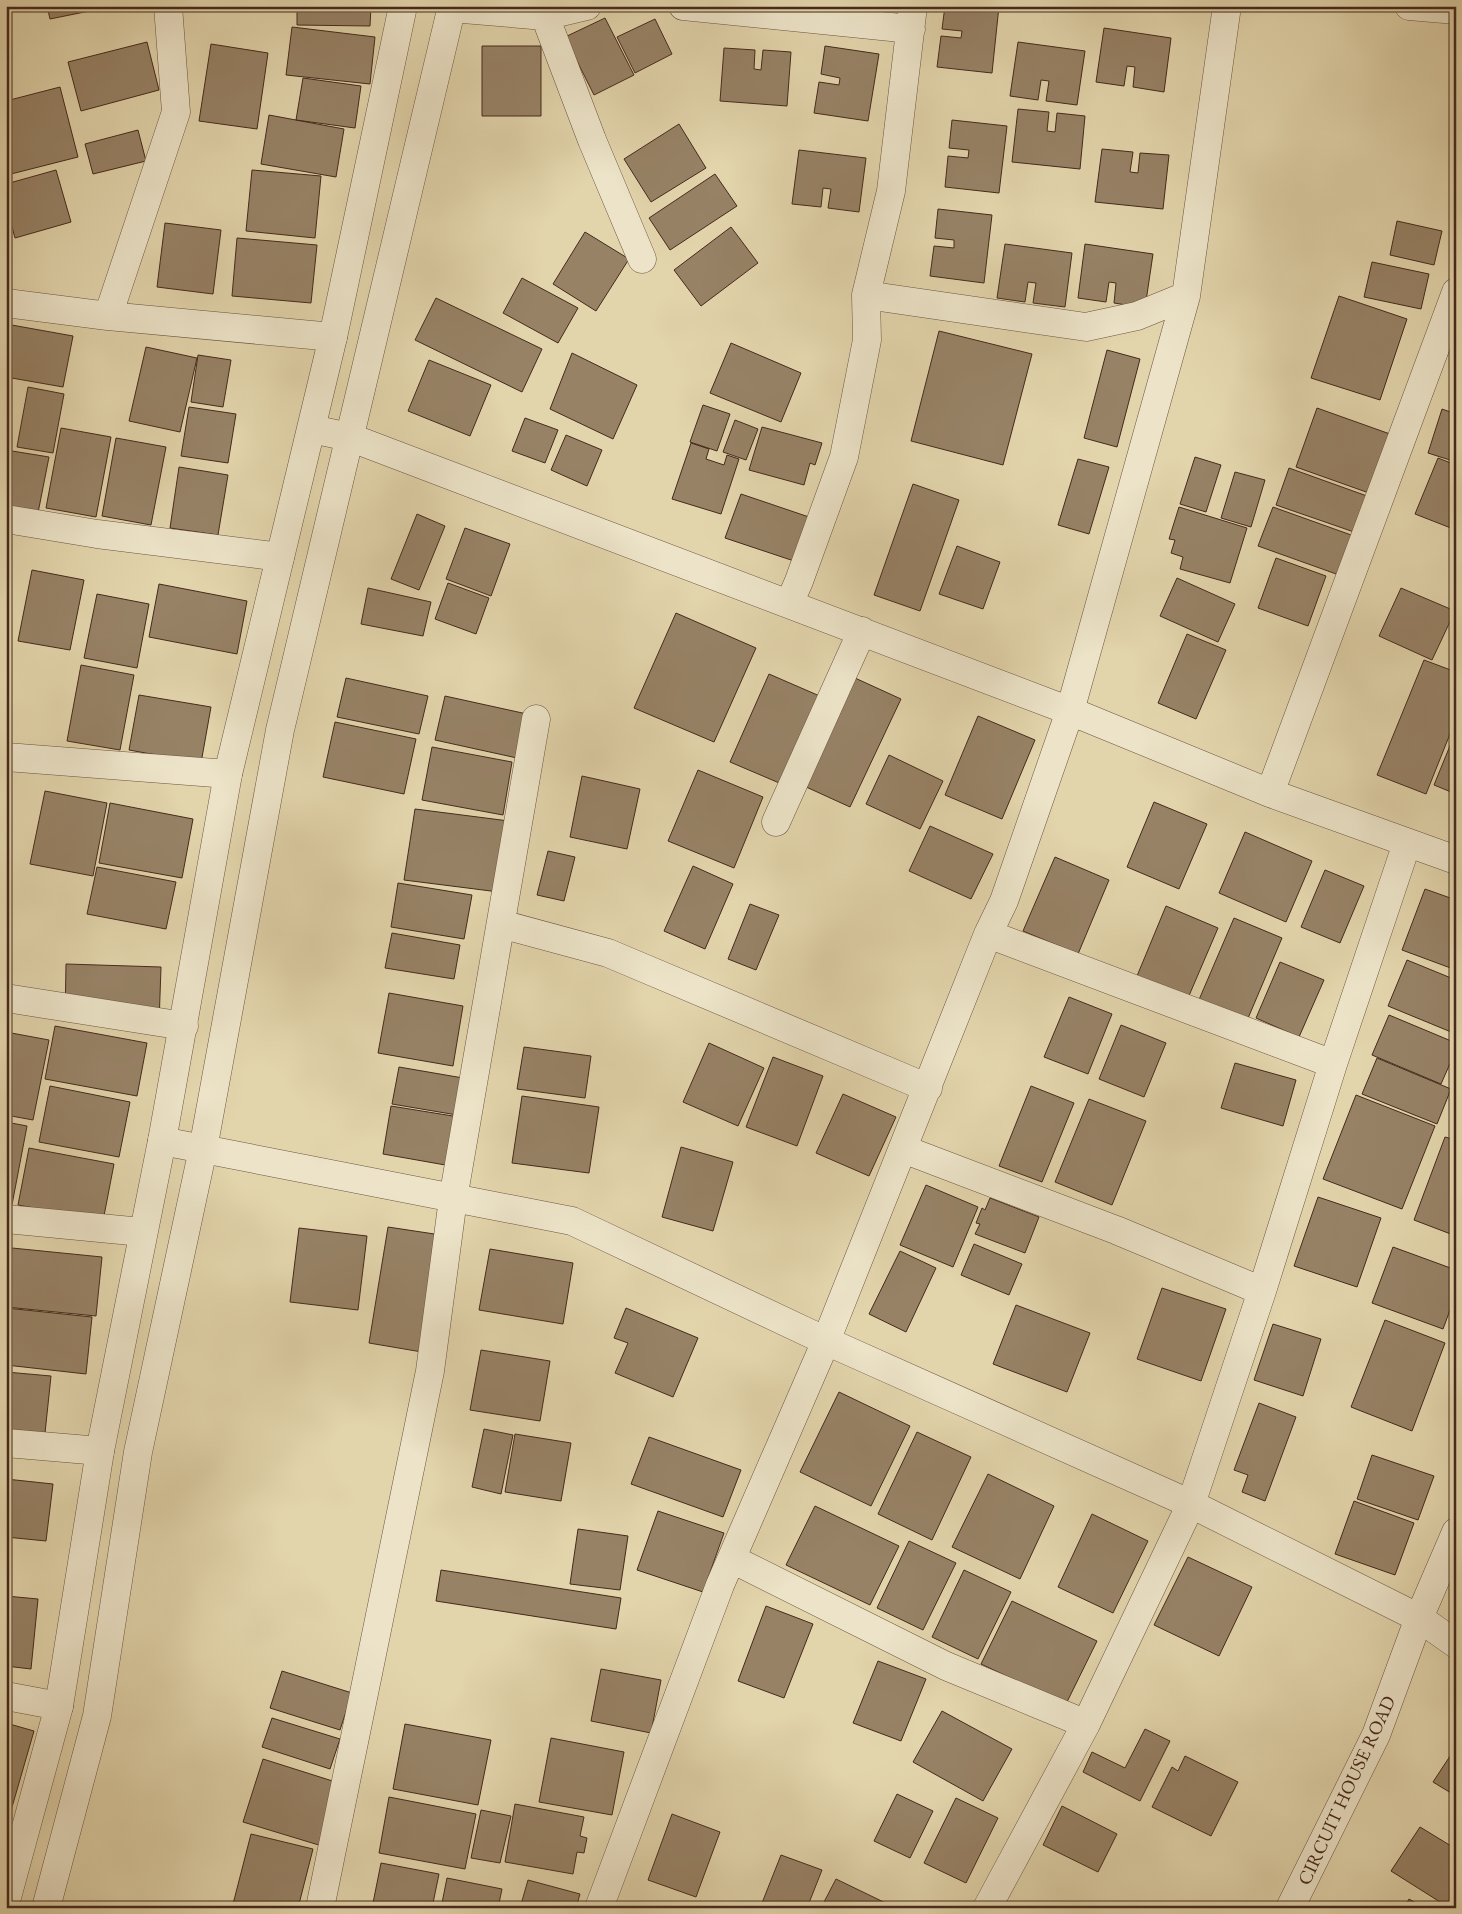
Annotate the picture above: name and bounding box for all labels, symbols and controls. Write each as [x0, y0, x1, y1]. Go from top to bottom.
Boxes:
street label: CIRCUIT HOUSE ROAD [1292, 1691, 1401, 1889]

